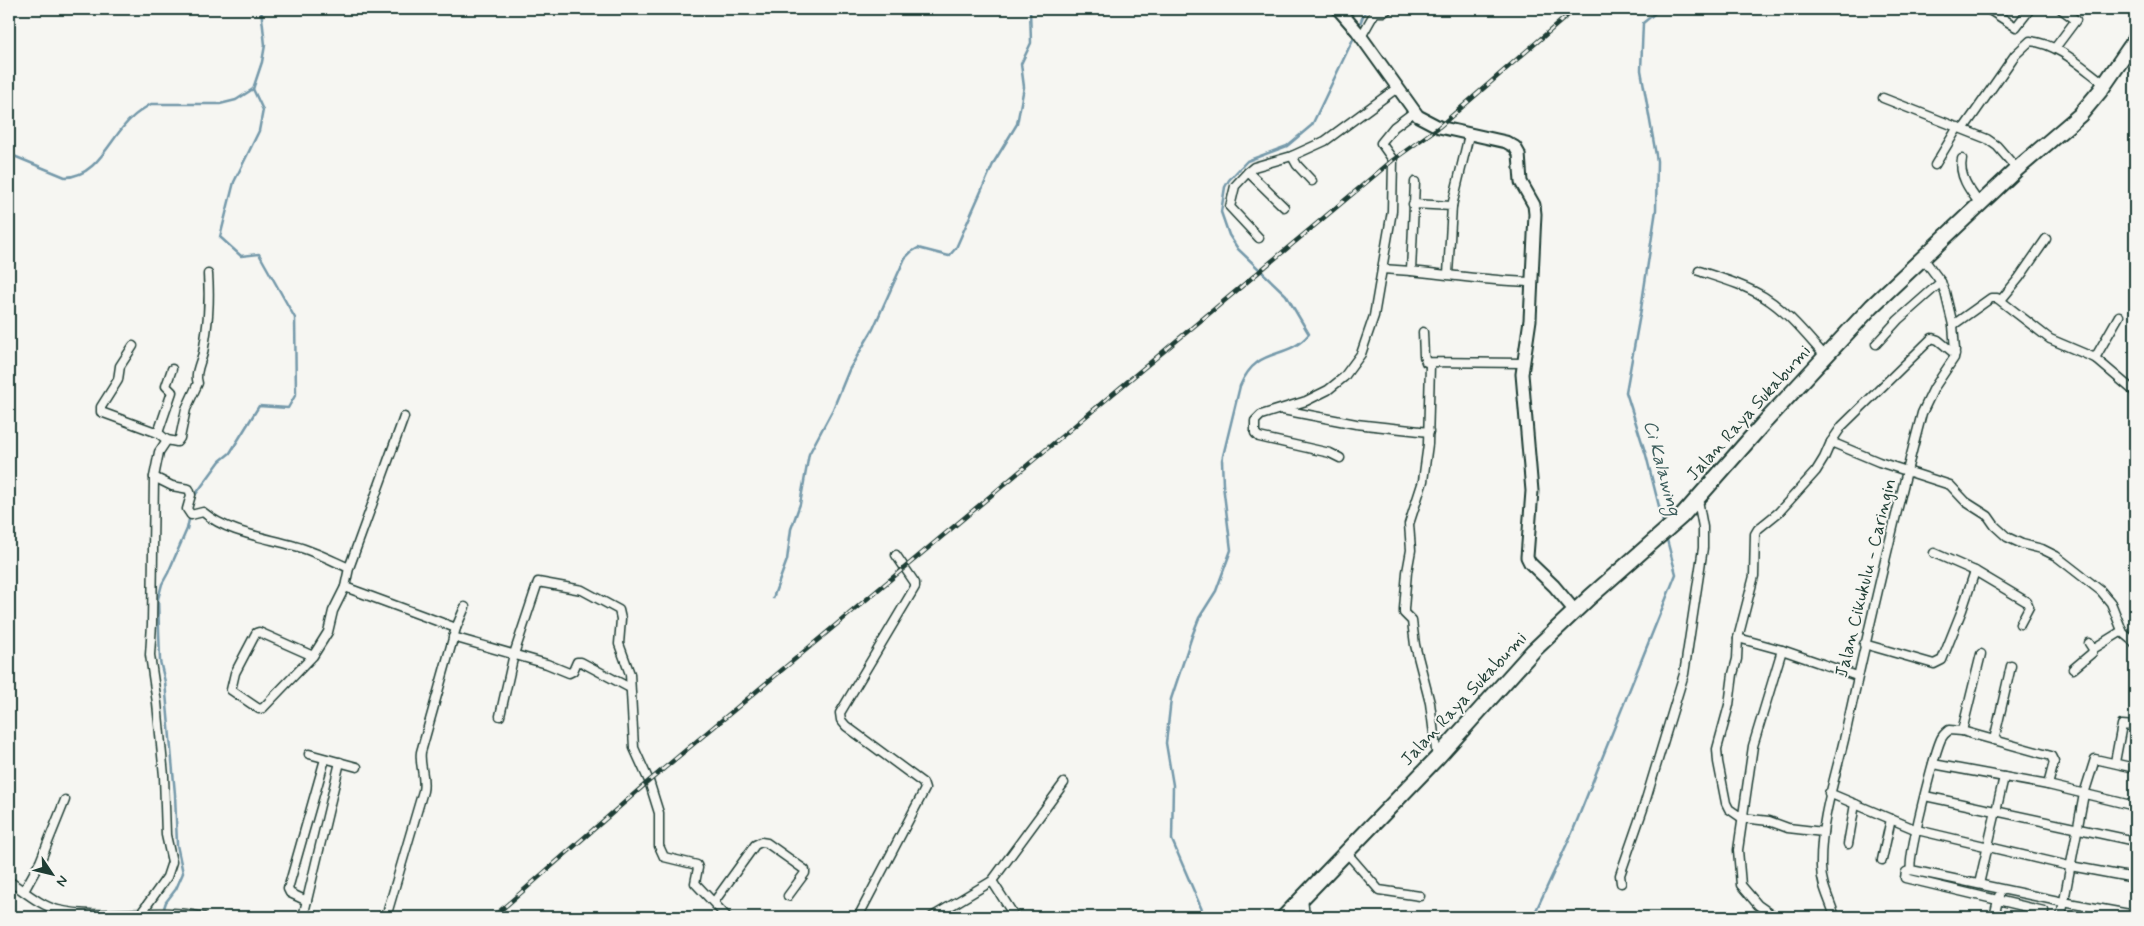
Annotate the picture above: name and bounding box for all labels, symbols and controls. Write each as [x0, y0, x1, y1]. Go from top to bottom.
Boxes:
street label: Jalan Raya Sukabumi [1681, 340, 1817, 486]
water label: Ci Kalawing [1635, 418, 1687, 520]
street label: Jalan Cikukulu - Caringin [1830, 476, 1902, 680]
street label: Jalan Raya Sukabumi [1395, 627, 1533, 771]
north arrow [28, 848, 78, 898]
text: N [52, 872, 72, 890]

